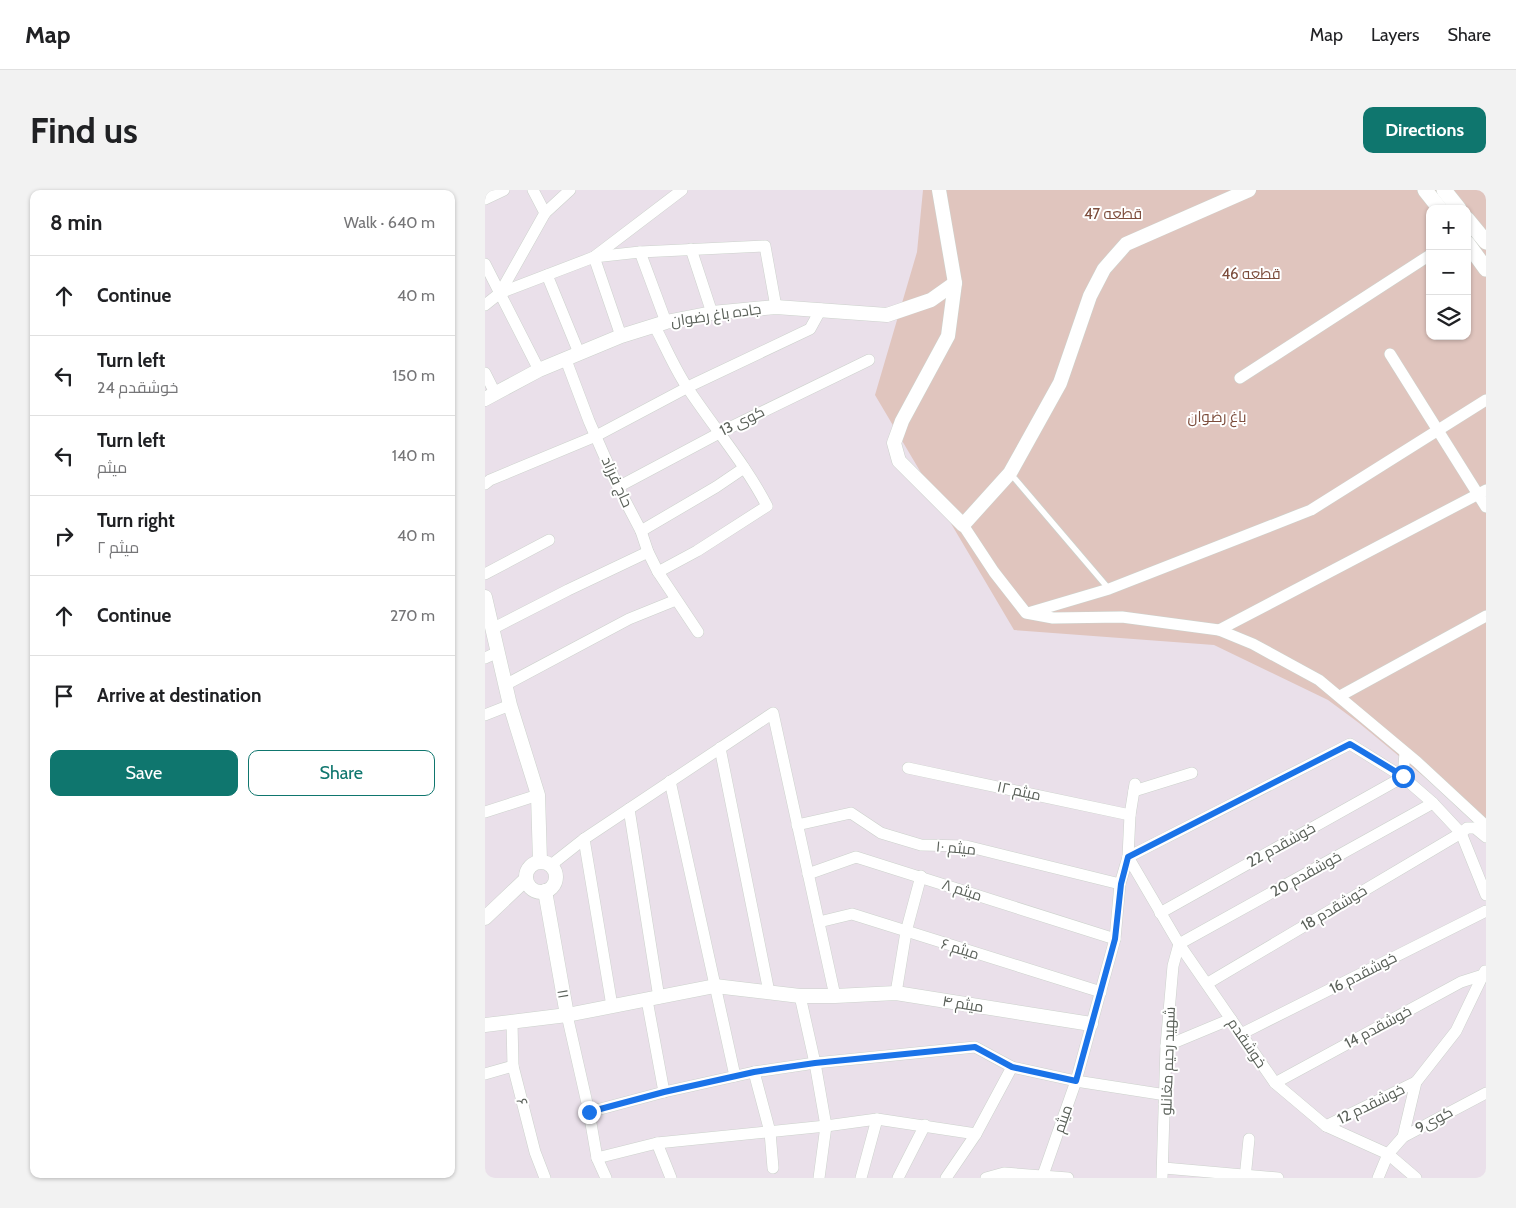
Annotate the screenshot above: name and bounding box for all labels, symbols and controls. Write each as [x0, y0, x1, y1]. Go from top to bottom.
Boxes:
text: Map [25, 20, 71, 49]
text: Map [1310, 24, 1343, 46]
text: Layers [1371, 24, 1420, 46]
text: Share [1448, 24, 1491, 46]
button: Directions [1363, 107, 1486, 153]
text: Find us [30, 109, 138, 152]
park label: قطعه 47 [1084, 205, 1142, 223]
map controls [1426, 205, 1471, 340]
button: + [1426, 205, 1471, 250]
text: 8 min [50, 210, 102, 235]
text: Walk · 640 m [344, 213, 435, 232]
button: − [1426, 250, 1471, 295]
park label: قطعه 46 [1221, 265, 1281, 283]
icon: ahead [50, 282, 78, 310]
text: Continue [97, 284, 171, 307]
text: 40 m [397, 286, 435, 305]
button: layers [1426, 295, 1471, 340]
street label: جاده باغ رضوان [670, 300, 763, 332]
text: Turn left [97, 349, 165, 372]
icon: left [50, 362, 78, 390]
text: 150 m [392, 366, 435, 385]
text: خوشقدم 24 [97, 378, 178, 397]
street label: کوی 13 [717, 402, 768, 440]
park label: باغ رضوان [1187, 408, 1247, 428]
text: Turn left [97, 429, 165, 452]
icon: left [50, 442, 78, 470]
text: 140 m [392, 446, 435, 465]
street label: حاج فرزاد [596, 454, 636, 511]
text: میثم [97, 458, 127, 477]
text: Turn right [97, 509, 175, 532]
icon: right [50, 522, 78, 550]
text: 40 m [397, 526, 435, 545]
text: ۲ میثم [97, 538, 139, 557]
icon: ahead [50, 602, 78, 630]
text: Continue [97, 604, 171, 627]
text: 270 m [390, 606, 435, 625]
icon: arrive [50, 682, 78, 710]
text: Arrive at destination [97, 684, 261, 707]
button: Save [50, 750, 238, 796]
button: Share [248, 750, 435, 796]
route start [1392, 765, 1415, 788]
street label: ۱۲ میثم [995, 778, 1043, 805]
street label: خوشقدم 22 [1244, 819, 1319, 872]
street label: ۱۰ میثم [935, 837, 977, 860]
street label: خوشقدم 20 [1267, 847, 1345, 902]
street label: ۸ میثم [939, 875, 984, 906]
street label: خوشقدم 18 [1298, 881, 1371, 936]
street label: ۶ میثم [938, 935, 981, 964]
street label: خوشقدم 16 [1326, 948, 1400, 999]
street label: ۱۱ [553, 988, 573, 1000]
street label: ۴ میثم [941, 992, 985, 1017]
street label: خوشقدم 14 [1341, 1002, 1415, 1053]
street label: شهید رحیم مغانلو [1157, 1006, 1180, 1116]
street label: خوشقدم [1223, 1015, 1270, 1072]
street label: خوشقدم 12 [1334, 1080, 1408, 1129]
street label: ۶ [512, 1096, 532, 1108]
route end [578, 1101, 601, 1124]
street label: میثم [1050, 1103, 1077, 1136]
street label: کوی9 [1412, 1103, 1456, 1138]

